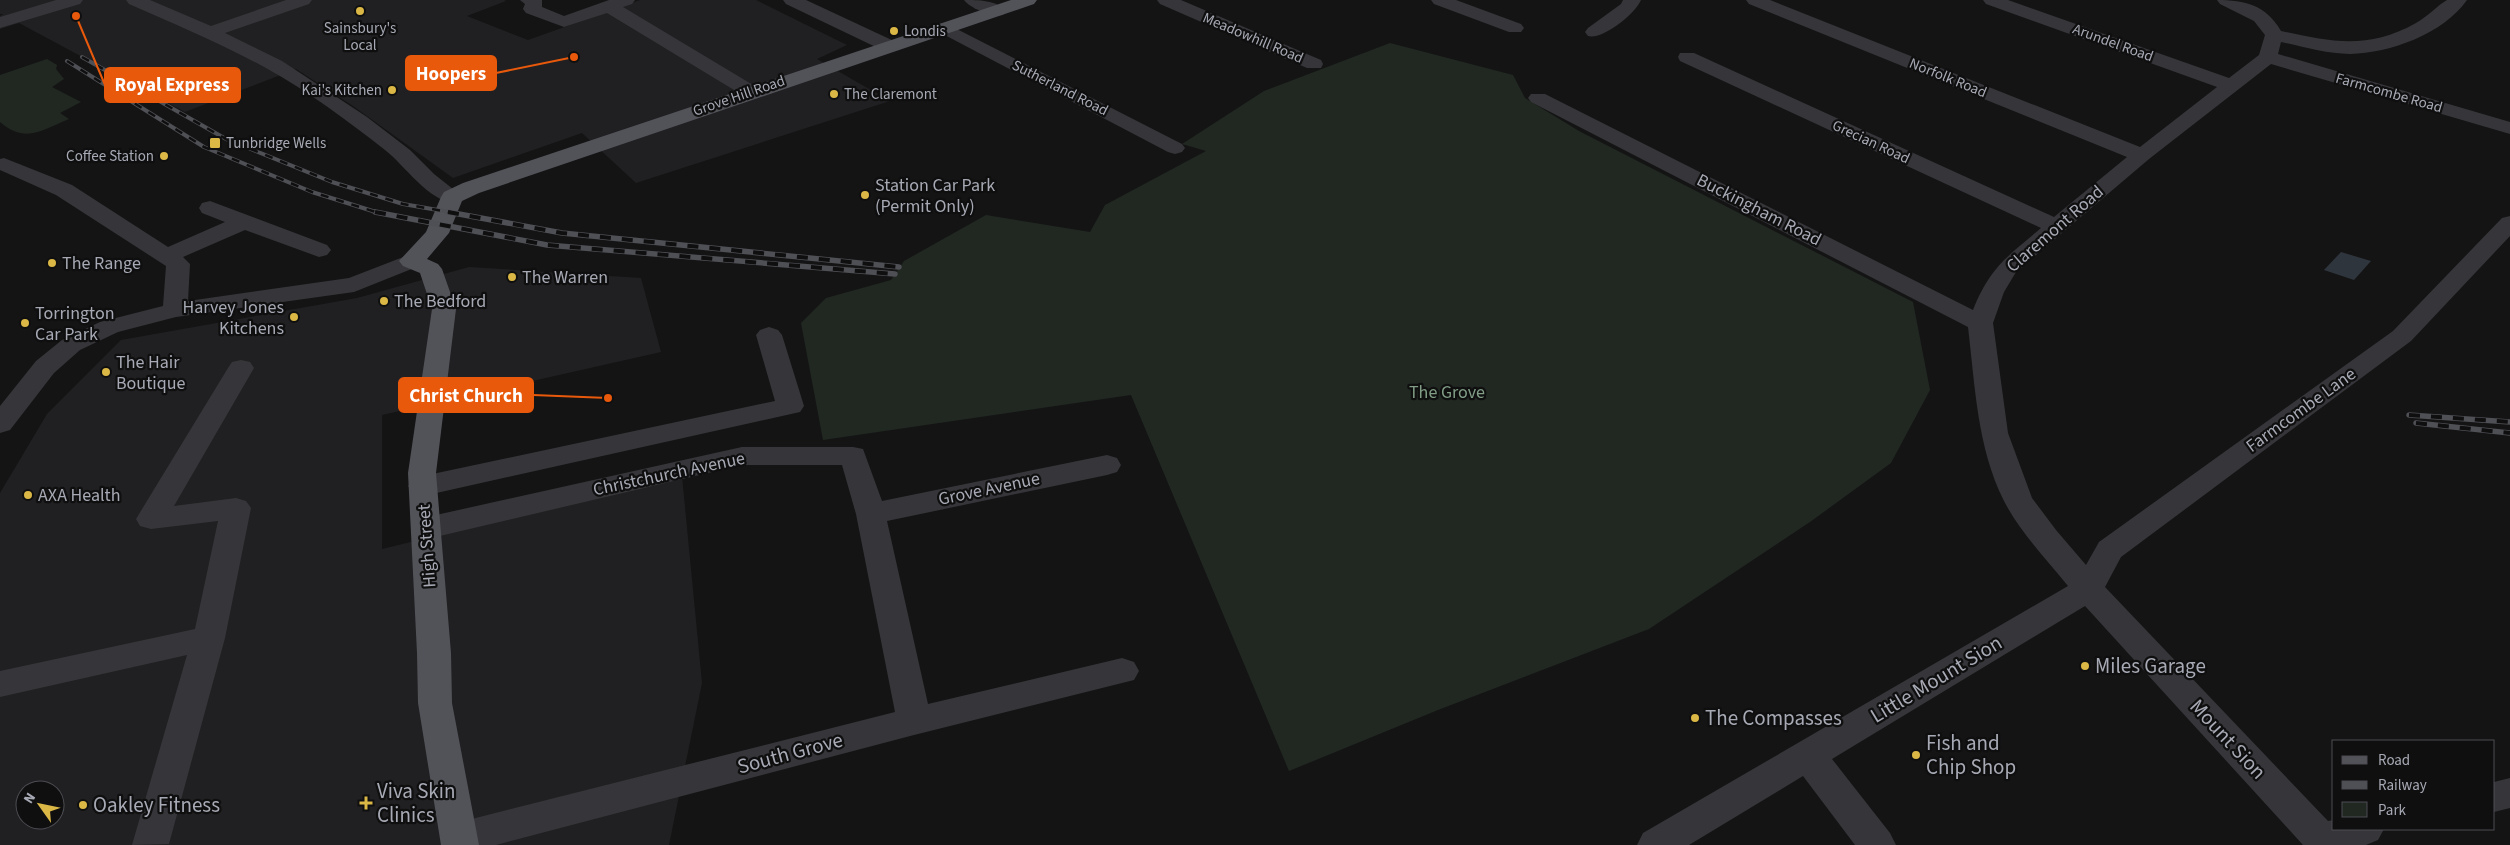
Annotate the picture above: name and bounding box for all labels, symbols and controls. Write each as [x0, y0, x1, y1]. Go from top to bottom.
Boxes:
marker: Sainsbury's Local [354, 5, 366, 17]
street label: Meadowhill Road [1199, 7, 1307, 69]
place label: Sainsbury's Local [324, 18, 396, 56]
street label: Arundel Road [2070, 19, 2156, 67]
place label: Londis [904, 21, 946, 42]
marker: Londis [888, 25, 900, 37]
street label: Norfolk Road [1906, 53, 1990, 103]
street label: Sutherland Road [1008, 55, 1112, 121]
callout: Hoopers [406, 56, 496, 90]
text: Hoopers [416, 61, 486, 88]
callout: Royal Express [105, 68, 240, 102]
street label: Farmcombe Road [2333, 68, 2445, 118]
street label: Grove Hill Road [690, 70, 788, 122]
text: Royal Express [115, 72, 229, 99]
place label: Kai's Kitchen [301, 80, 382, 101]
marker: Kai's Kitchen [386, 84, 398, 96]
place label: The Claremont [844, 84, 937, 105]
marker: The Claremont [828, 88, 840, 100]
street label: Grecian Road [1829, 115, 1913, 169]
place label: Tunbridge Wells [226, 133, 326, 154]
marker: Tunbridge Wells [208, 136, 222, 150]
place label: Coffee Station [66, 146, 154, 167]
marker: Coffee Station [158, 150, 170, 162]
street label: Buckingham Road [1692, 168, 1826, 252]
place label: Station Car Park (Permit Only) [875, 173, 995, 219]
street label: Claremont Road [2001, 180, 2109, 278]
marker: Station Car Park (Permit Only) [859, 189, 871, 201]
place label: The Range [62, 251, 141, 276]
marker: The Range [46, 257, 58, 269]
place label: The Warren [522, 265, 608, 290]
marker: The Warren [506, 271, 518, 283]
place label: The Bedford [394, 289, 486, 314]
place label: Harvey Jones Kitchens [182, 295, 284, 341]
marker: The Bedford [378, 295, 390, 307]
place label: Torrington Car Park [35, 301, 115, 347]
marker: Harvey Jones Kitchens [288, 311, 300, 323]
marker: Torrington Car Park [19, 317, 31, 329]
place label: The Hair Boutique [116, 350, 185, 396]
street label: Farmcombe Lane [2241, 362, 2361, 458]
marker: The Hair Boutique [100, 366, 112, 378]
callout: Christ Church [399, 378, 533, 412]
park label: The Grove [1409, 380, 1485, 405]
text: Christ Church [409, 383, 523, 410]
street label: Christchurch Avenue [591, 446, 747, 502]
street label: Grove Avenue [936, 466, 1042, 512]
place label: AXA Health [38, 483, 120, 508]
marker: AXA Health [22, 489, 34, 501]
street label: High Street [412, 503, 442, 589]
street label: Little Mount Sion [1864, 628, 2008, 730]
place label: Miles Garage [2095, 651, 2206, 681]
marker: Miles Garage [2079, 660, 2091, 672]
street label: Mount Sion [2183, 692, 2273, 786]
place label: The Compasses [1705, 703, 1842, 733]
marker: The Compasses [1689, 712, 1701, 724]
street label: South Grove [734, 725, 846, 781]
place label: Fish and Chip Shop [1926, 728, 2016, 782]
legend [2332, 740, 2495, 830]
marker: Fish and Chip Shop [1910, 749, 1922, 761]
text: Road [2378, 750, 2410, 771]
text: Railway [2378, 775, 2427, 796]
place label: Viva Skin Clinics [377, 776, 455, 830]
north arrow [15, 780, 65, 830]
text: N [19, 789, 41, 808]
place label: Oakley Fitness [93, 790, 220, 820]
marker: Viva Skin Clinics [359, 796, 373, 810]
marker: Oakley Fitness [77, 799, 89, 811]
text: Park [2378, 800, 2407, 821]

